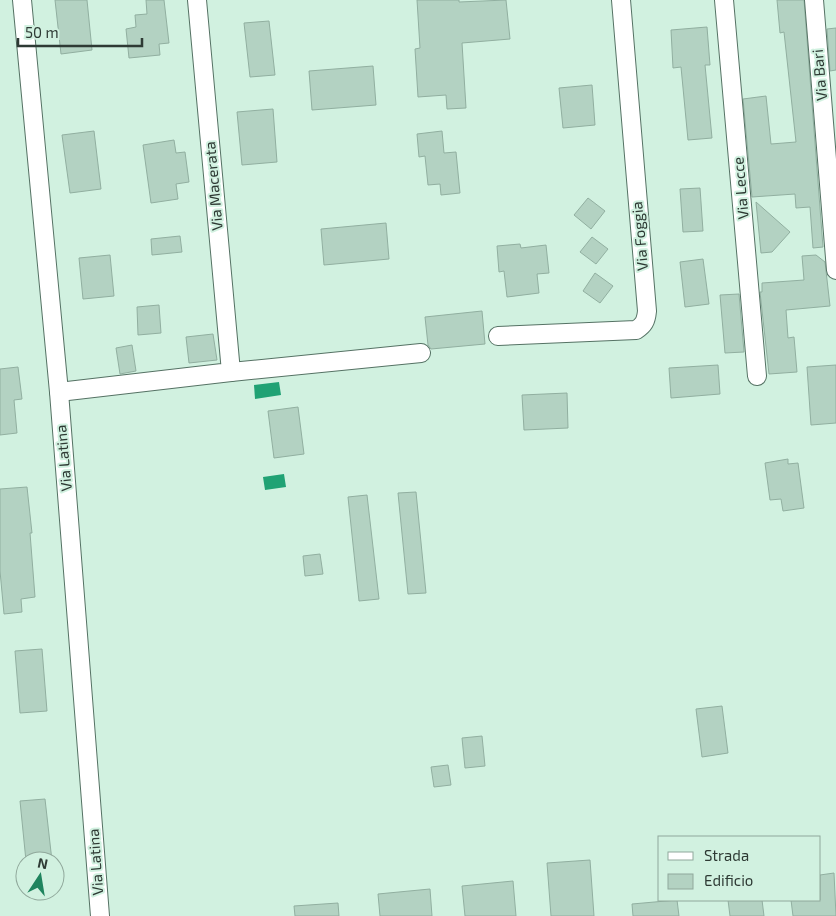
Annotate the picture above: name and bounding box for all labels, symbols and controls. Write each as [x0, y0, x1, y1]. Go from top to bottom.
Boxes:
scale bar [18, 15, 141, 47]
text: 50 m [25, 23, 59, 41]
street label: Via Bari [808, 49, 830, 102]
street label: Via Macerata [200, 141, 226, 231]
street label: Via Lecce [728, 156, 752, 220]
street label: Via Foggia [627, 201, 651, 271]
street label: Via Latina [51, 424, 75, 492]
street label: Via Latina [84, 828, 106, 896]
legend [658, 836, 821, 901]
text: Strada [704, 846, 749, 864]
north arrow [15, 851, 65, 901]
text: N [36, 853, 50, 872]
text: Edificio [704, 871, 753, 889]

